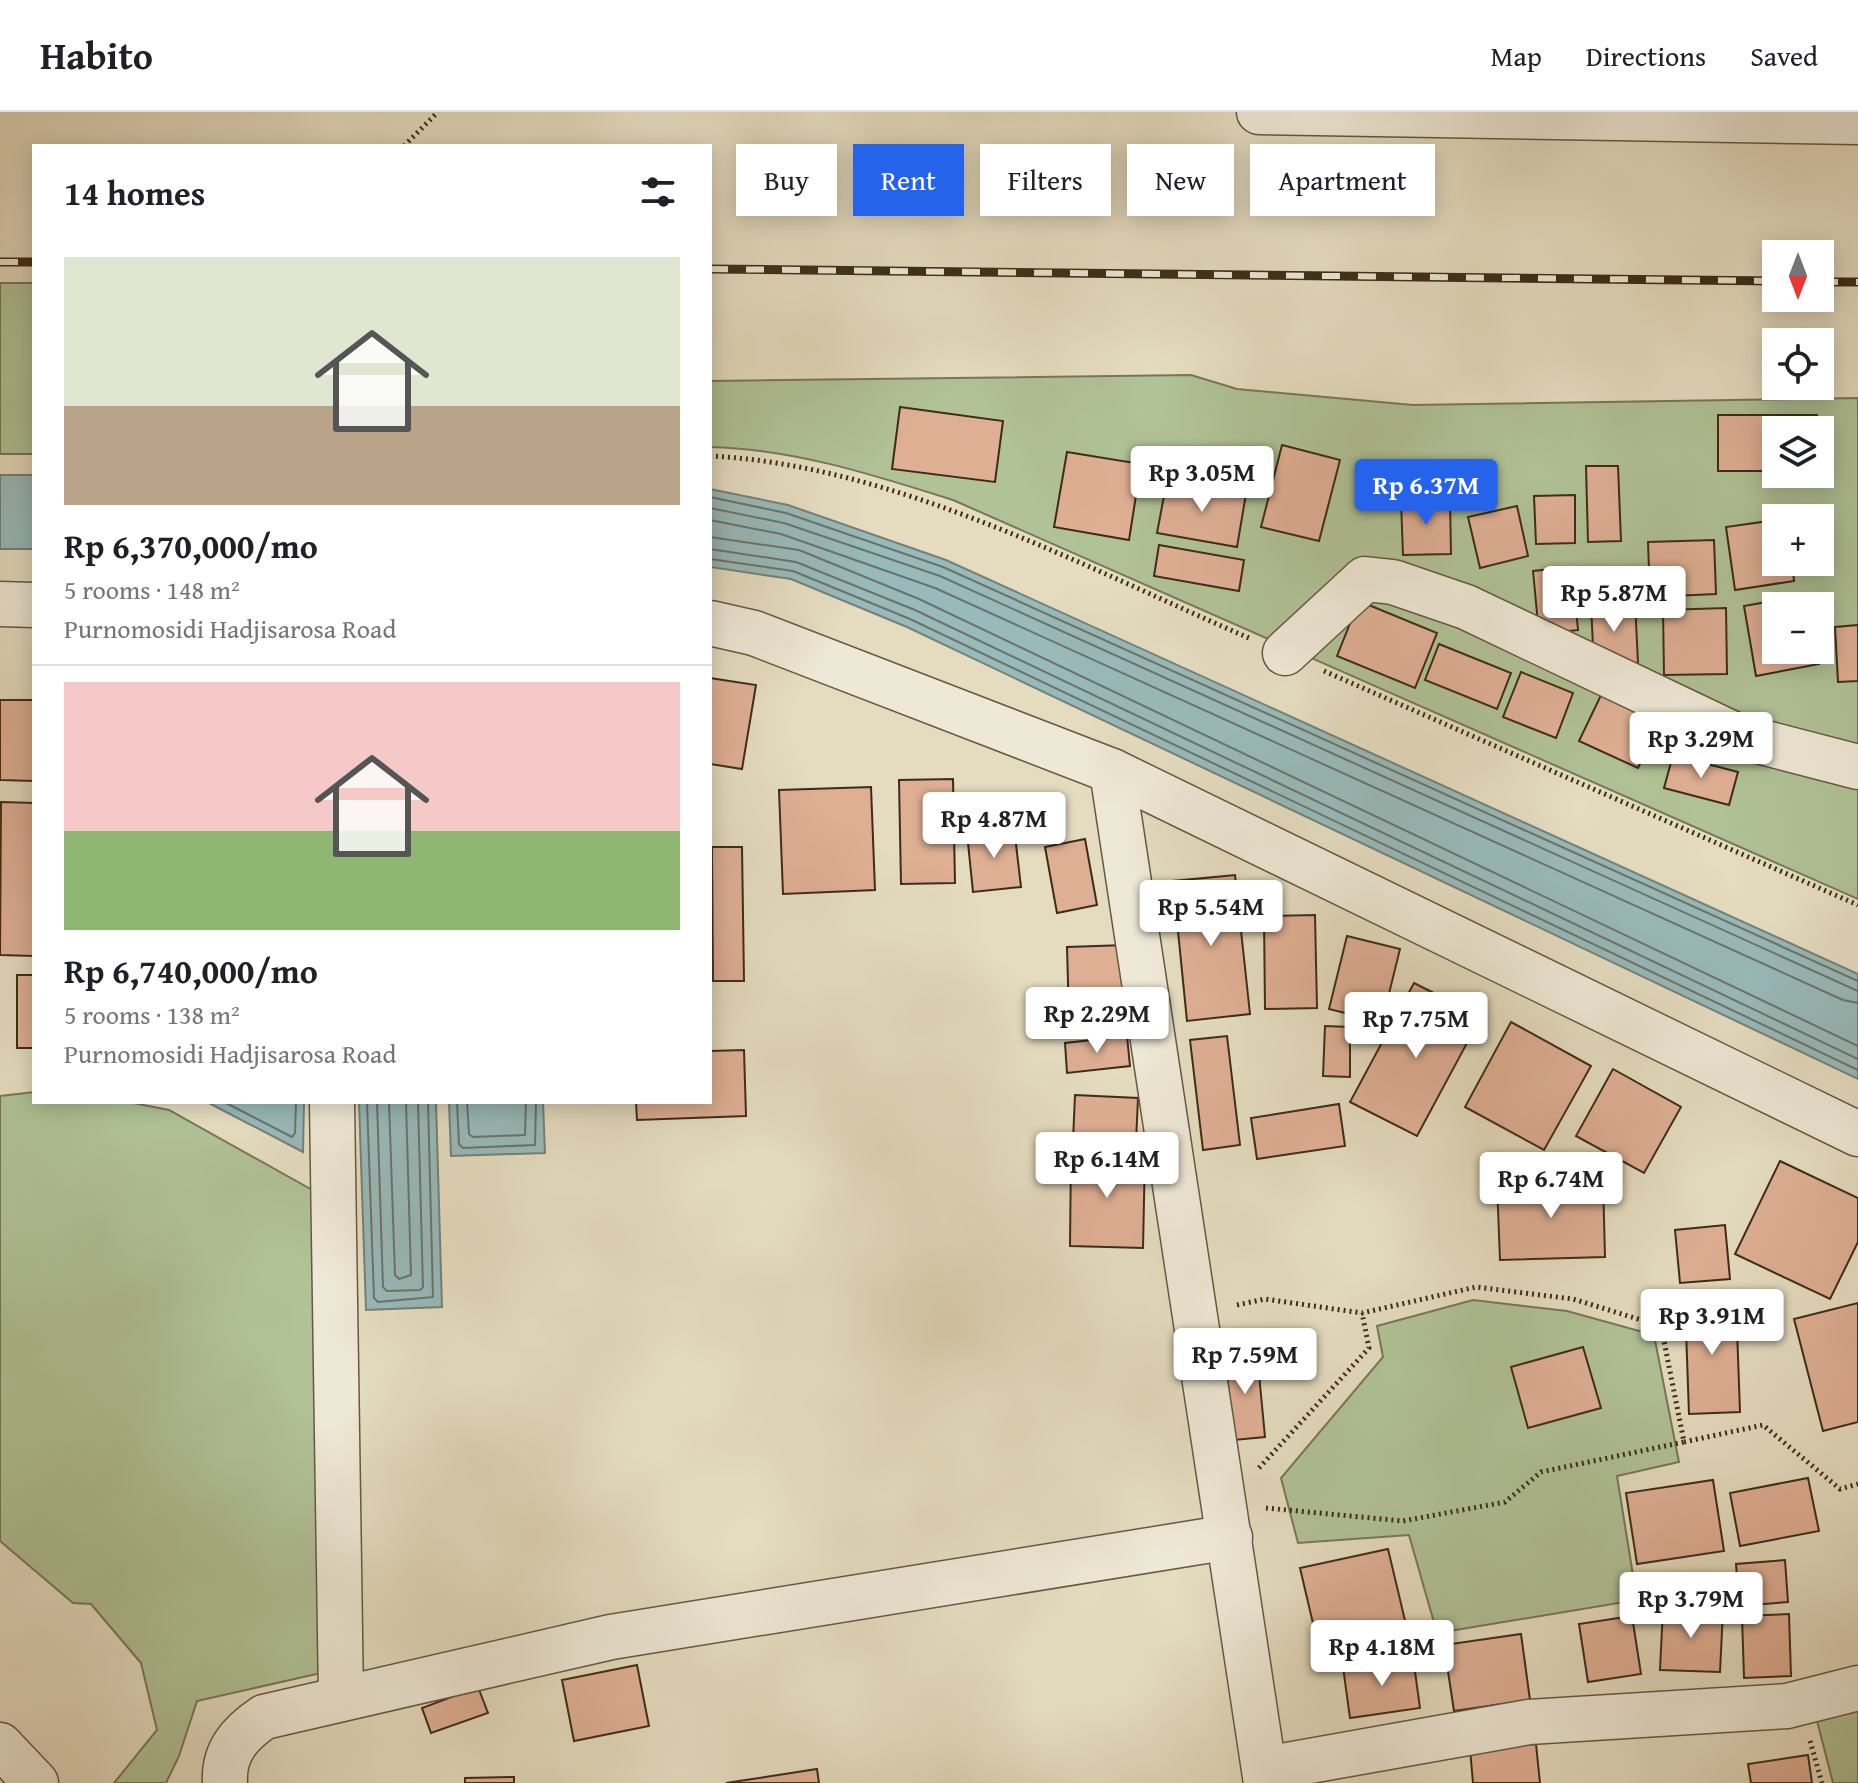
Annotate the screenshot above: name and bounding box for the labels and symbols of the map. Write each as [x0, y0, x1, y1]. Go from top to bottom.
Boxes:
north arrow [1762, 240, 1834, 312]
pin: Rp 3.05M [1119, 446, 1285, 514]
pin: Rp 6.37M [1343, 459, 1509, 527]
pin: Rp 5.87M [1531, 566, 1697, 634]
pin: Rp 3.29M [1618, 712, 1784, 780]
pin: Rp 4.87M [911, 792, 1077, 860]
pin: Rp 5.54M [1128, 880, 1294, 948]
pin: Rp 2.29M [1014, 987, 1180, 1055]
pin: Rp 7.75M [1333, 992, 1499, 1060]
pin: Rp 6.14M [1024, 1132, 1190, 1200]
pin: Rp 6.74M [1468, 1152, 1634, 1220]
pin: Rp 3.91M [1629, 1289, 1795, 1357]
pin: Rp 7.59M [1162, 1328, 1328, 1396]
pin: Rp 3.79M [1608, 1572, 1774, 1640]
pin: Rp 4.18M [1299, 1620, 1465, 1688]

